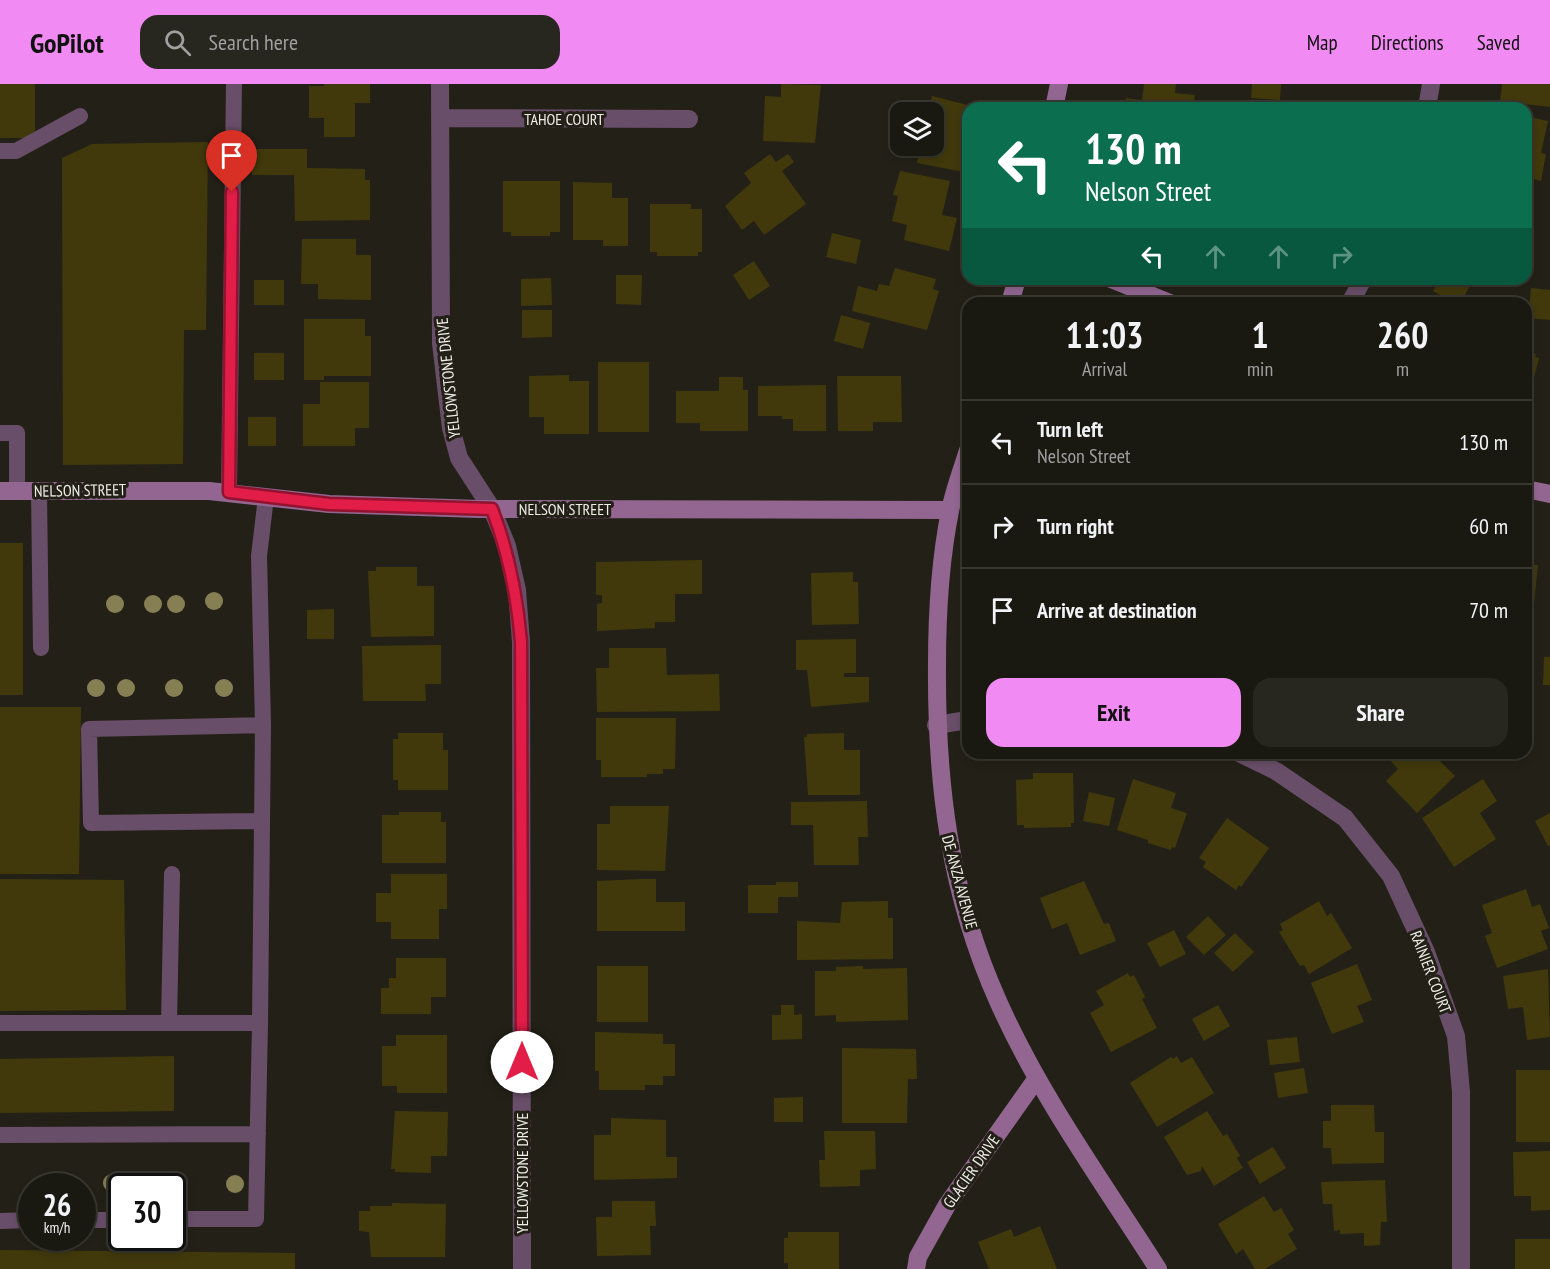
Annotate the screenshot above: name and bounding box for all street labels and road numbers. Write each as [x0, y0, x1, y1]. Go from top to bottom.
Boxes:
street label: TAHOE COURT [524, 109, 604, 129]
street label: YELLOWSTONE DRIVE [432, 317, 464, 439]
street label: NELSON STREET [34, 479, 126, 501]
street label: NELSON STREET [519, 499, 611, 519]
street label: DE ANZA AVENUE [938, 833, 982, 931]
street label: RAINIER COURT [1406, 928, 1456, 1016]
street label: YELLOWSTONE DRIVE [512, 1112, 532, 1233]
street label: GLACIER DRIVE [938, 1130, 1004, 1212]

